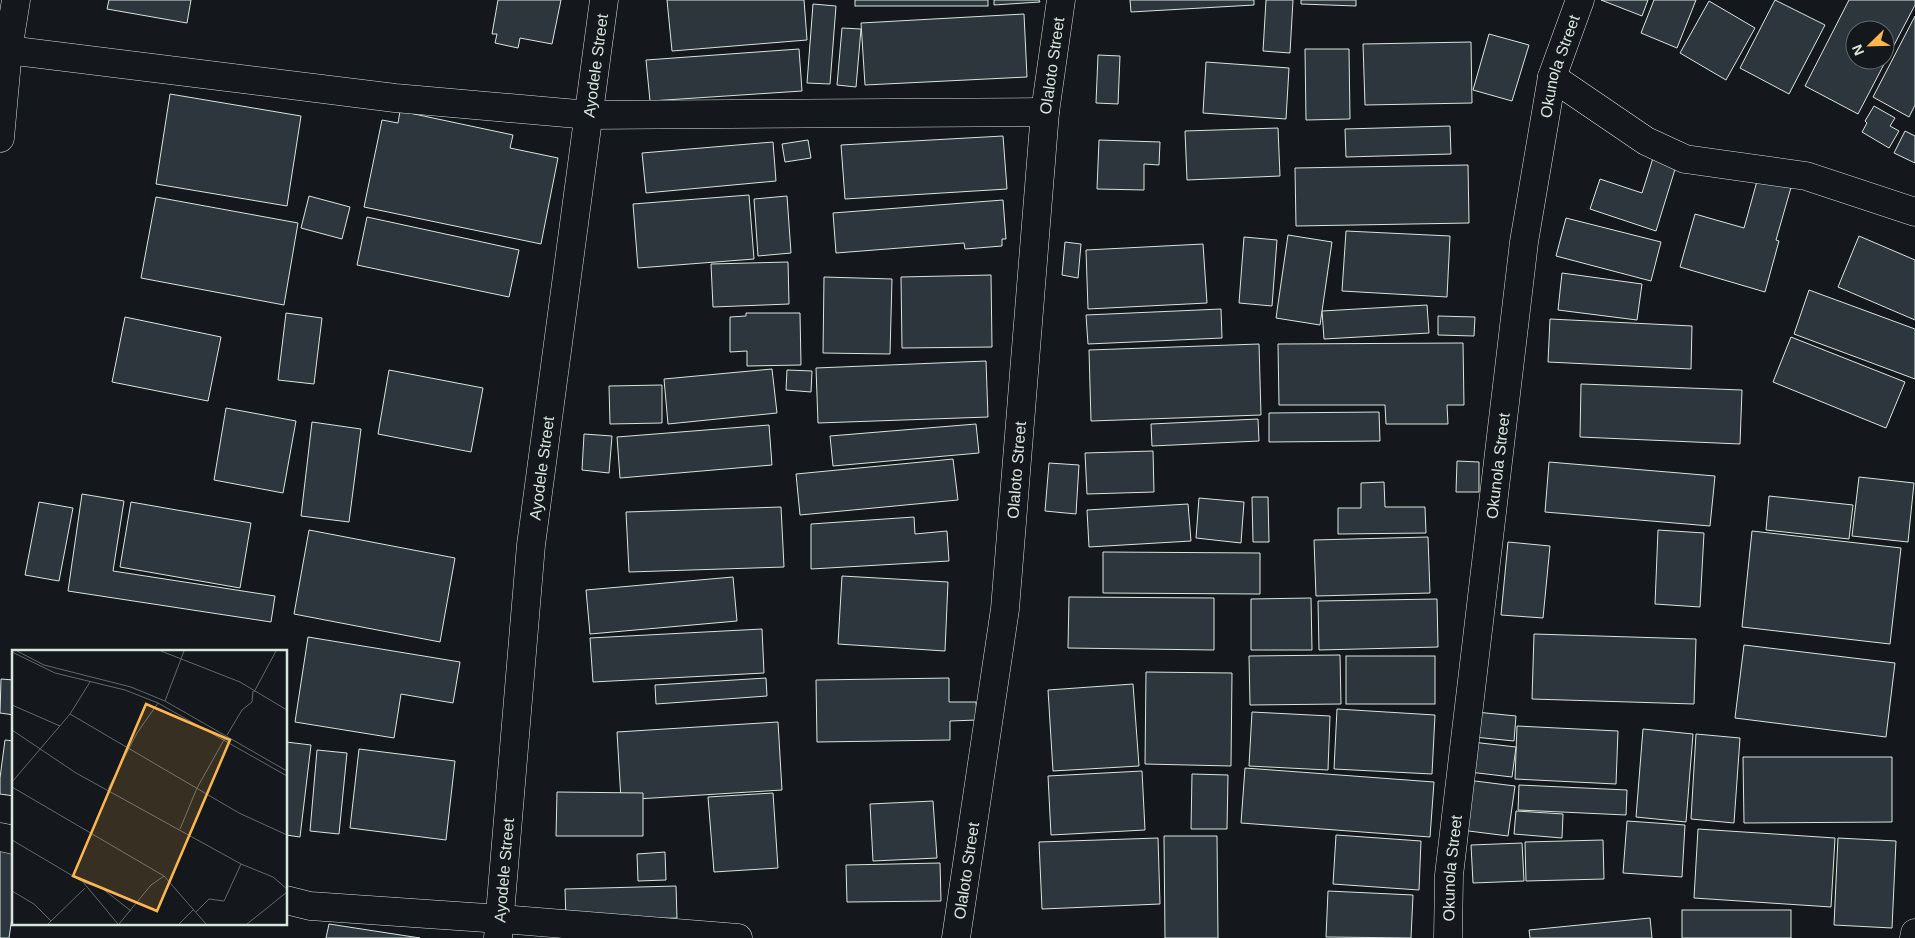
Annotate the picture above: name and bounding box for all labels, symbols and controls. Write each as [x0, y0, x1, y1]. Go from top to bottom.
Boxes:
street label: Ayodele Street [580, 12, 611, 119]
street label: Okunola Street [1537, 12, 1583, 119]
street label: Olaloto Street [1037, 16, 1068, 115]
north arrow [1845, 20, 1895, 70]
text: N [1849, 42, 1867, 58]
street label: Okunola Street [1483, 411, 1513, 520]
street label: Ayodele Street [526, 415, 557, 521]
street label: Olaloto Street [1004, 420, 1029, 520]
inset map [12, 650, 288, 926]
street label: Okunola Street [1440, 814, 1465, 922]
street label: Ayodele Street [491, 817, 517, 923]
street label: Olaloto Street [951, 821, 982, 920]

